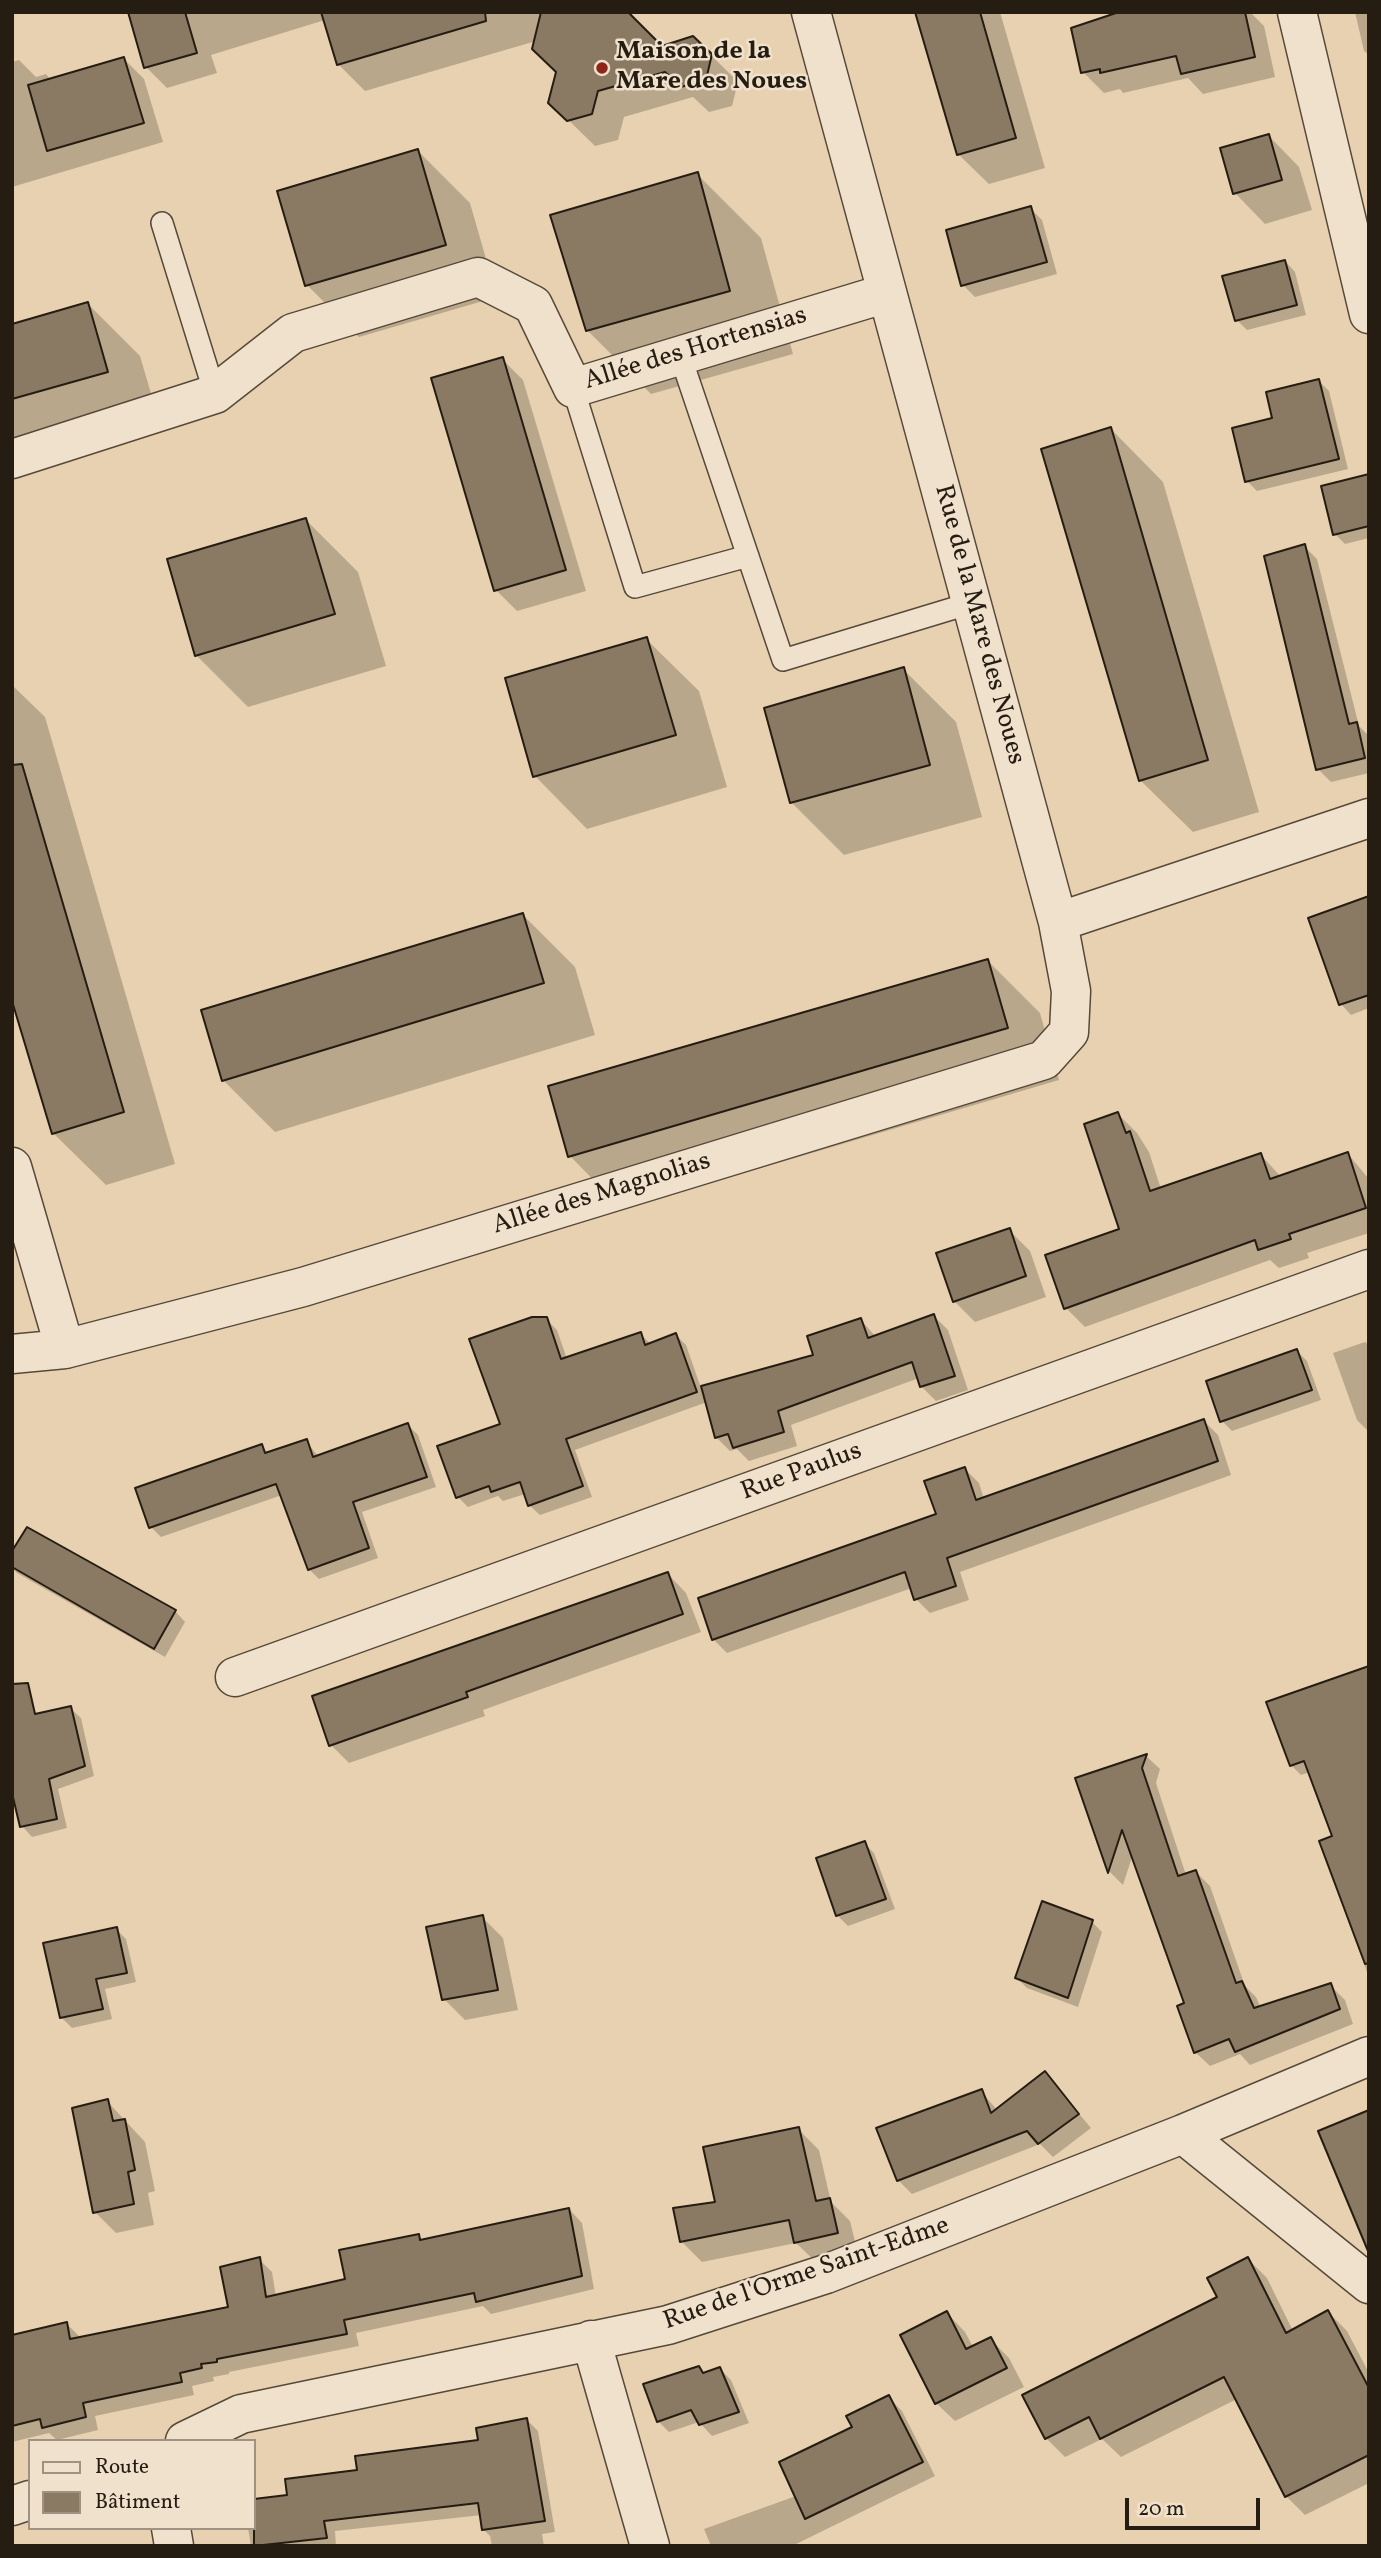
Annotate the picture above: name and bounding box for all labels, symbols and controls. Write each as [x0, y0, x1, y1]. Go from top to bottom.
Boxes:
place label: Maison de la Mare des Noues [616, 37, 807, 98]
marker: Maison de la Mare des Noues [594, 60, 610, 76]
street label: Allée des Hortensias [581, 301, 811, 399]
street label: Rue de la Mare des Noues [926, 482, 1030, 768]
street label: Allée des Magnolias [489, 1147, 715, 1243]
street label: Rue Paulus [737, 1437, 867, 1509]
street label: Rue de l'Orme Saint-Edme [660, 2211, 954, 2339]
legend [28, 2439, 256, 2530]
text: Route [95, 2453, 149, 2482]
scale bar [1129, 2484, 1264, 2528]
text: Bâtiment [95, 2488, 180, 2517]
text: 20 m [1138, 2495, 1184, 2524]

